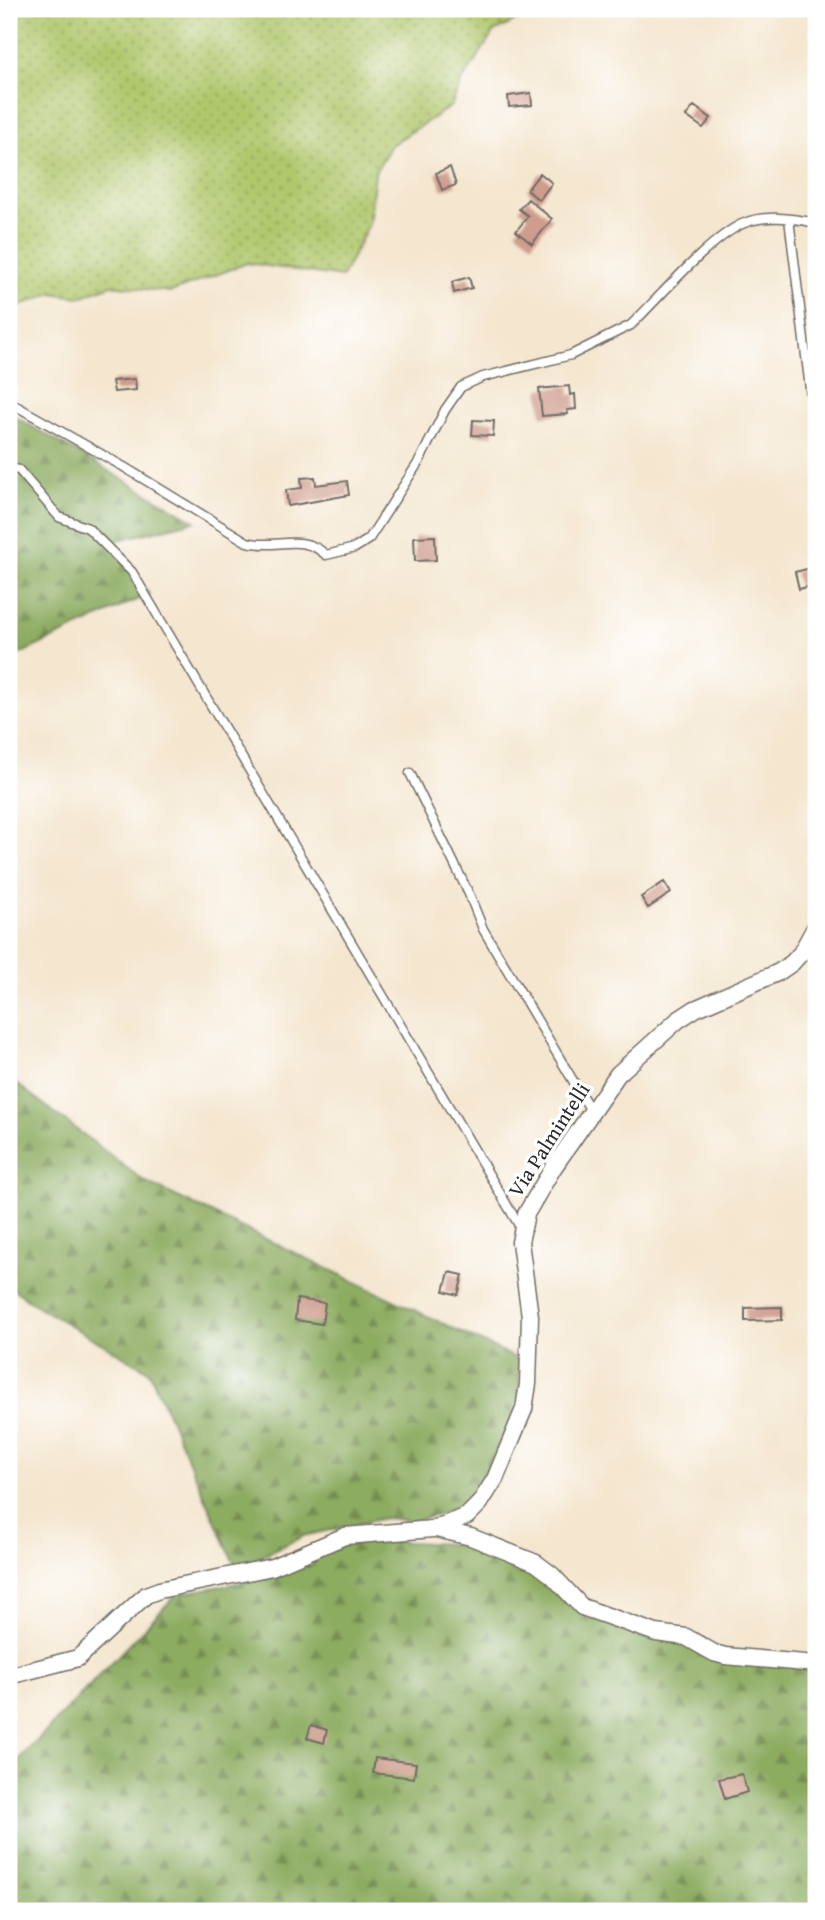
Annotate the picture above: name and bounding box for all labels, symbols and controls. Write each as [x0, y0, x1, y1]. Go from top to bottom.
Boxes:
street label: Via Palmintelli [500, 1076, 597, 1203]

